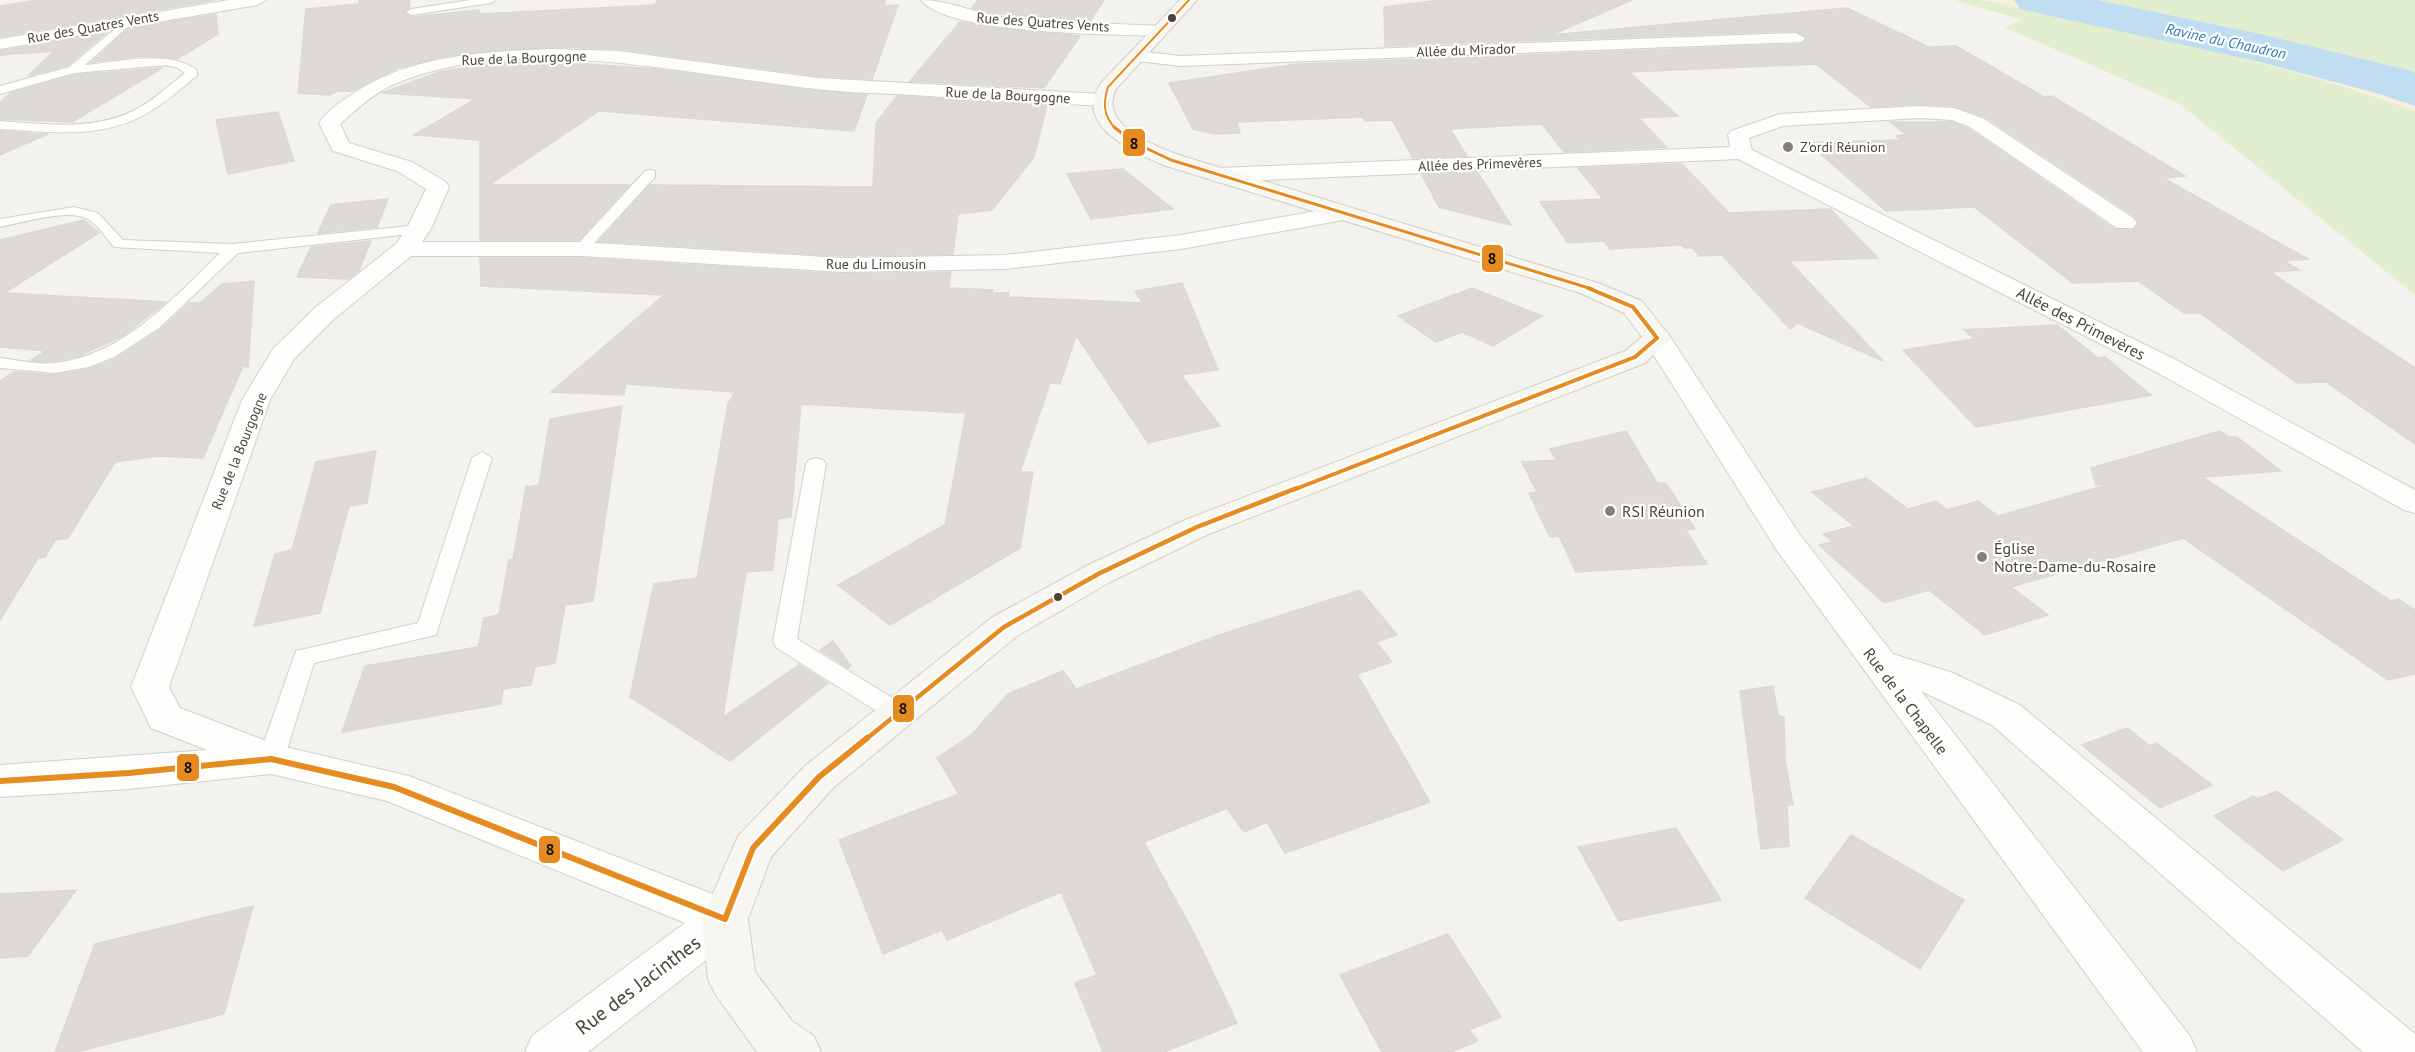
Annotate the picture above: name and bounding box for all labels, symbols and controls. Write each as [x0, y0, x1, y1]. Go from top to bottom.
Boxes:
street label: Rue des Quatres Vents [26, 7, 160, 47]
street label: Rue des Quatres Vents [976, 8, 1110, 36]
unlabelled marker [1166, 12, 1178, 24]
water label: Ravine du Chaudron [2164, 19, 2288, 63]
street label: Allée du Mirador [1416, 39, 1516, 61]
street label: Rue de la Bourgogne [461, 47, 587, 69]
street label: Rue de la Bourgogne [945, 83, 1071, 107]
line badge: 8 [1122, 128, 1146, 157]
text: 8 [1129, 133, 1139, 153]
place label: Z'ordi Réunion [1800, 138, 1885, 156]
marker: Z'ordi Réunion [1781, 140, 1795, 154]
street label: Allée des Primevères [1418, 153, 1542, 175]
line badge: 8 [1481, 244, 1504, 273]
text: 8 [1487, 248, 1497, 268]
street label: Rue du Limousin [826, 255, 926, 273]
street label: Allée des Primevères [2013, 282, 2149, 364]
street label: Rue de la Bourgogne [207, 390, 271, 512]
place label: RSI Réunion [1622, 501, 1705, 521]
marker: RSI Réunion [1603, 504, 1617, 518]
place label: Église Notre-Dame-du-Rosaire [1994, 538, 2156, 576]
marker: Église Notre-Dame-du-Rosaire [1975, 550, 1989, 564]
unlabelled marker [1052, 591, 1064, 603]
street label: Rue de la Chapelle [1859, 644, 1953, 758]
line badge: 8 [892, 694, 915, 723]
text: 8 [898, 698, 908, 718]
line badge: 8 [176, 753, 200, 782]
text: 8 [183, 757, 193, 777]
line badge: 8 [538, 835, 561, 864]
text: 8 [545, 839, 555, 859]
street label: Rue des Jacinthes [570, 929, 706, 1041]

